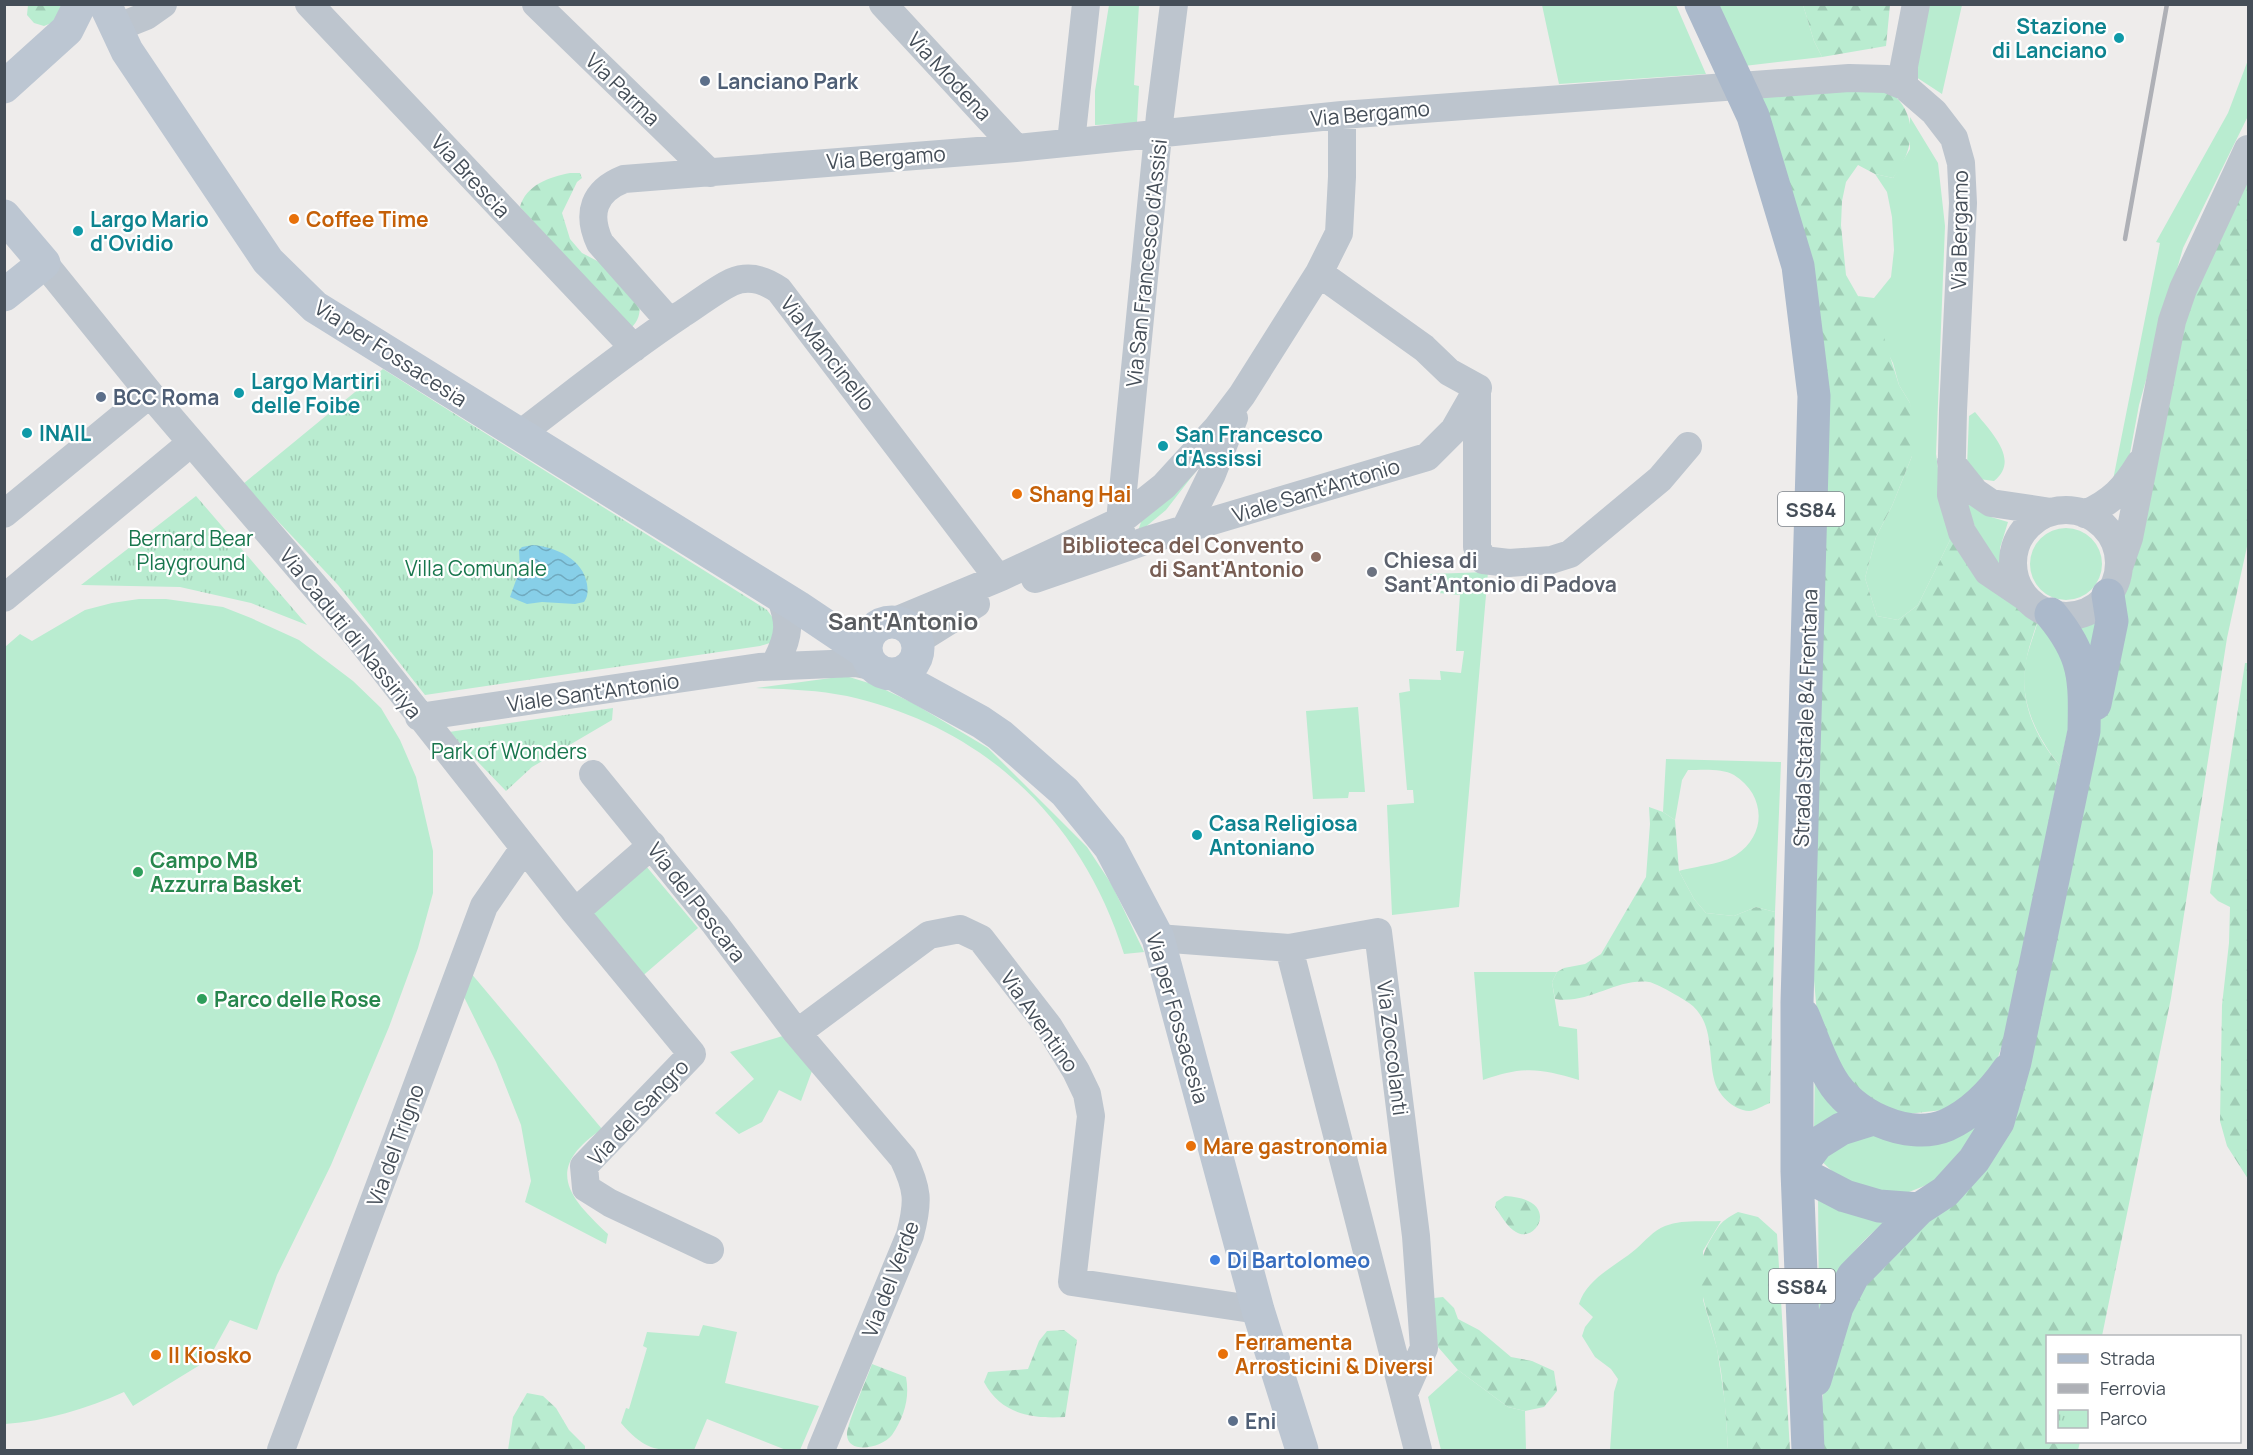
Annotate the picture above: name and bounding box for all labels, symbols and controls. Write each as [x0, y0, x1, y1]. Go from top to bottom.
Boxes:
place label: Stazione di Lanciano [1992, 12, 2107, 64]
street label: Via Modena [902, 26, 998, 126]
marker: Stazione di Lanciano [2112, 31, 2126, 45]
street label: Via Parma [579, 46, 667, 132]
place label: Lanciano Park [717, 67, 859, 95]
marker: Lanciano Park [698, 74, 712, 88]
street label: Via Bergamo [1309, 94, 1431, 132]
street label: Via Brescia [425, 128, 517, 224]
street label: Via San Francesco d'Assisi [1119, 138, 1173, 388]
street label: Via Bergamo [825, 139, 947, 175]
street label: Via Bergamo [1944, 170, 1974, 290]
place label: Largo Mario d'Ovidio [90, 205, 209, 257]
place label: Coffee Time [306, 205, 429, 233]
marker: Coffee Time [287, 212, 301, 226]
marker: Largo Mario d'Ovidio [71, 224, 85, 238]
street label: Via Mancinello [775, 290, 881, 416]
street label: Via per Fossacesia [309, 293, 473, 413]
place label: Largo Martiri delle Foibe [251, 367, 380, 419]
place label: BCC Roma [113, 383, 219, 411]
marker: Largo Martiri delle Foibe [232, 386, 246, 400]
marker: BCC Roma [94, 390, 108, 404]
place label: INAIL [39, 419, 91, 447]
place label: San Francesco d'Assissi [1175, 420, 1323, 472]
marker: INAIL [20, 426, 34, 440]
marker: San Francesco d'Assissi [1156, 439, 1170, 453]
street label: Viale Sant'Antonio [1229, 451, 1403, 529]
place label: Shang Hai [1029, 480, 1131, 508]
marker: Shang Hai [1010, 487, 1024, 501]
road number: SS84 [1778, 492, 1844, 526]
park label: Bernard Bear Playground [128, 524, 254, 576]
place label: Biblioteca del Convento di Sant'Antonio [1062, 531, 1304, 583]
street label: Via Caduti di Nassiriya [274, 542, 428, 724]
place label: Chiesa di Sant'Antonio di Padova [1384, 546, 1617, 598]
marker: Biblioteca del Convento di Sant'Antonio [1309, 550, 1323, 564]
park label: Villa Comunale [405, 554, 547, 582]
marker: Chiesa di Sant'Antonio di Padova [1365, 565, 1379, 579]
street label: Strada Statale 84 Frentana [1787, 588, 1823, 848]
district label: Sant'Antonio [828, 604, 978, 637]
street label: Viale Sant'Antonio [505, 666, 681, 718]
park label: Park of Wonders [431, 737, 587, 765]
place label: Casa Religiosa Antoniano [1209, 809, 1358, 861]
marker: Casa Religiosa Antoniano [1190, 828, 1204, 842]
street label: Via del Pescara [641, 836, 753, 968]
place label: Campo MB Azzurra Basket [150, 846, 302, 898]
marker: Campo MB Azzurra Basket [131, 865, 145, 879]
street label: Via per Fossacesia [1140, 929, 1216, 1107]
street label: Via Aventino [995, 965, 1085, 1077]
street label: Via Zoccolanti [1371, 979, 1415, 1117]
place label: Parco delle Rose [214, 985, 381, 1013]
marker: Parco delle Rose [195, 992, 209, 1006]
street label: Via del Sangro [581, 1053, 695, 1171]
street label: Via del Trigno [360, 1080, 430, 1210]
place label: Mare gastronomia [1203, 1132, 1388, 1160]
marker: Mare gastronomia [1184, 1139, 1198, 1153]
street label: Via del Verde [855, 1217, 925, 1341]
place label: Di Bartolomeo [1227, 1246, 1370, 1274]
marker: Di Bartolomeo [1208, 1253, 1222, 1267]
road number: SS84 [1769, 1269, 1835, 1303]
place label: Ferramenta Arrosticini & Diversi [1235, 1328, 1433, 1380]
legend [2046, 1335, 2241, 1443]
place label: Il Kiosko [168, 1341, 252, 1369]
text: Strada [2100, 1346, 2155, 1370]
marker: Ferramenta Arrosticini & Diversi [1216, 1347, 1230, 1361]
marker: Il Kiosko [149, 1348, 163, 1362]
text: Ferrovia [2100, 1376, 2166, 1400]
text: Parco [2100, 1406, 2147, 1430]
place label: Eni [1245, 1407, 1276, 1435]
marker: Eni [1226, 1414, 1240, 1428]

